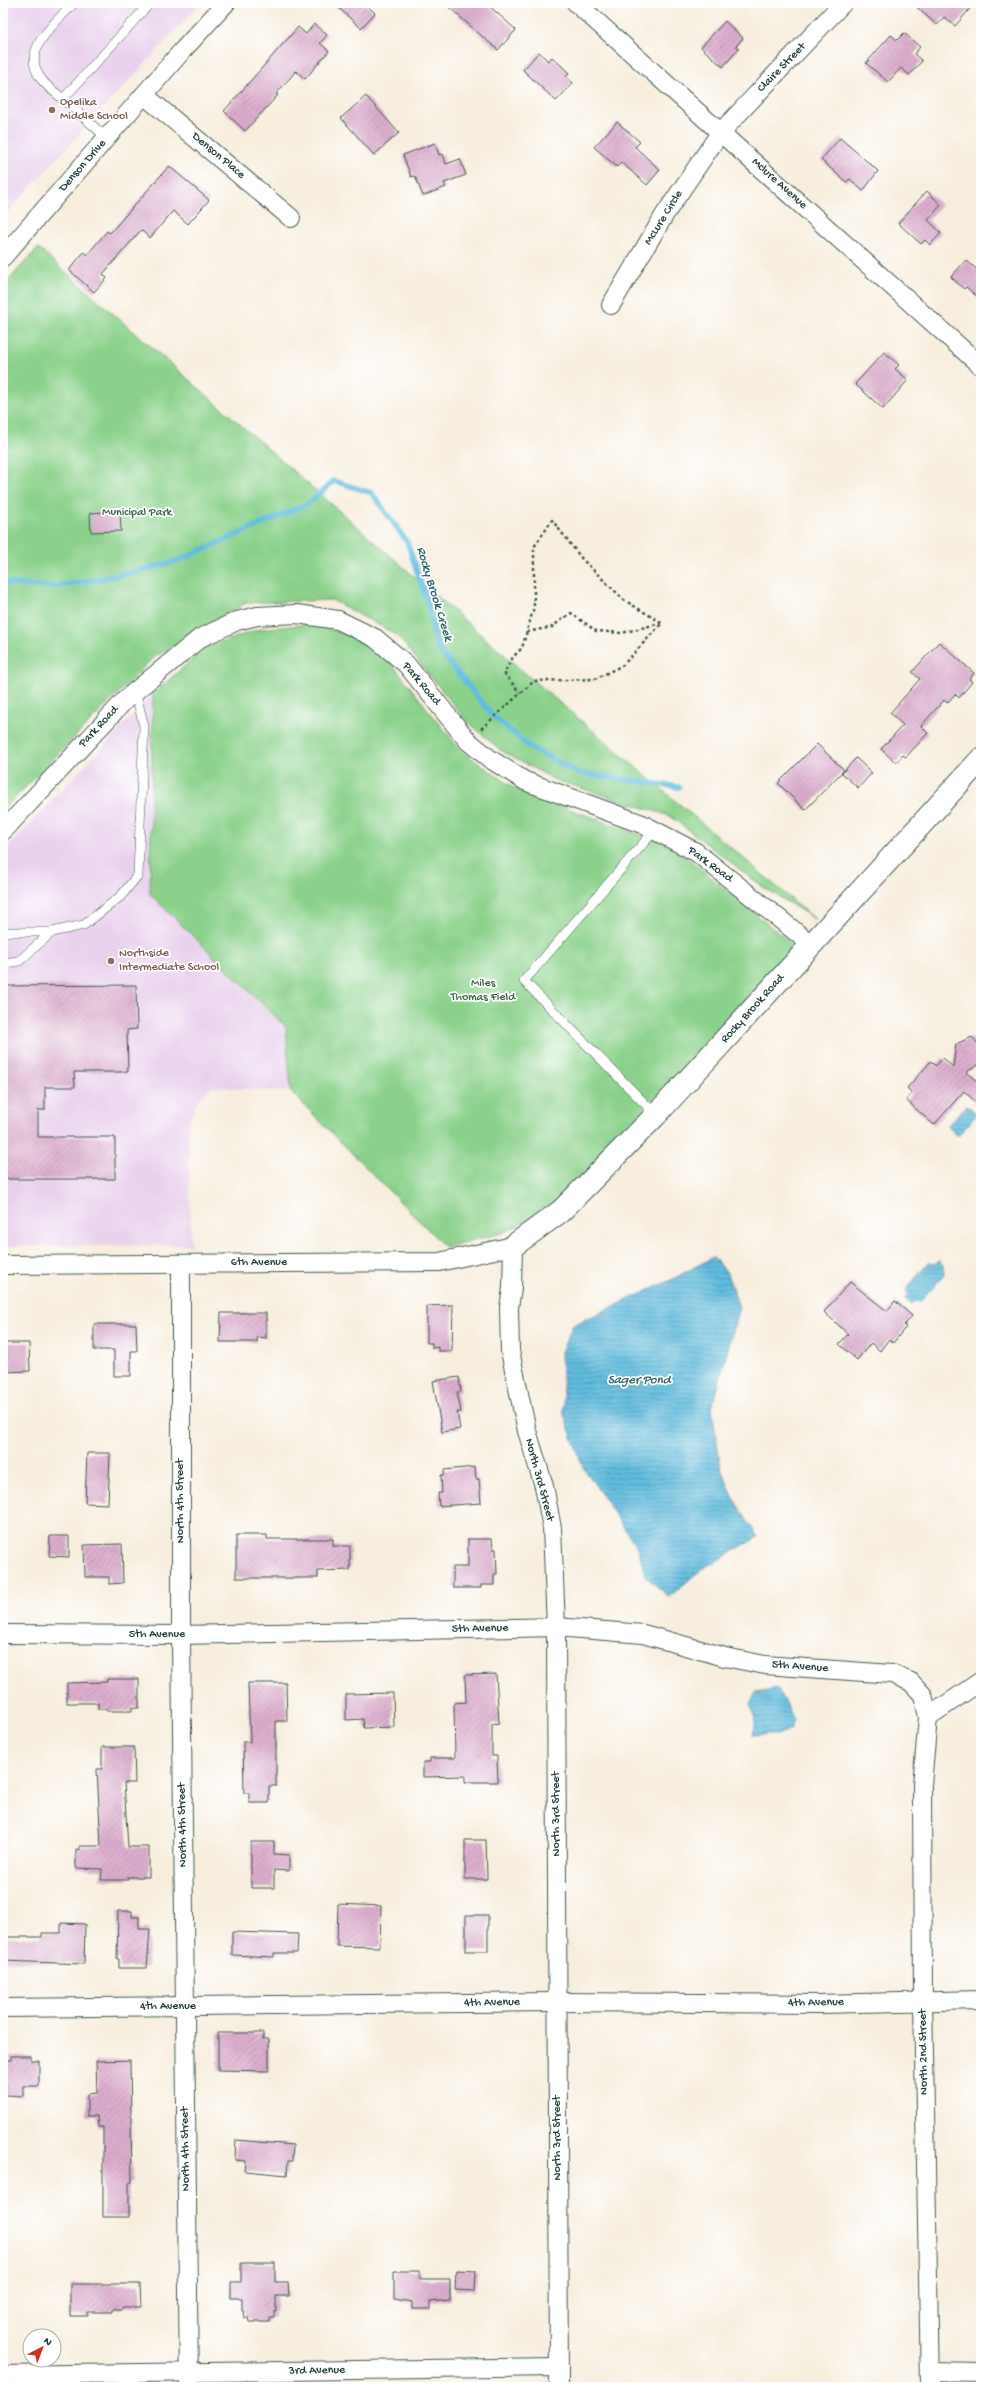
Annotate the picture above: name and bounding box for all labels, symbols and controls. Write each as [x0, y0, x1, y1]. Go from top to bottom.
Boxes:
street label: Claire Street [755, 39, 810, 96]
place label: Opelika Middle School [60, 96, 128, 124]
marker: Opelika Middle School [47, 105, 57, 115]
street label: Denson Place [188, 129, 248, 183]
street label: Denson Drive [56, 136, 110, 196]
street label: Mclure Avenue [748, 155, 810, 213]
street label: McLure Circle [642, 187, 687, 248]
park label: Municipal Park [102, 506, 174, 520]
water label: Rocky Brook Creek [413, 545, 456, 644]
street label: Park Road [398, 659, 444, 709]
street label: Park Road [75, 703, 122, 751]
street label: Park Road [684, 843, 736, 886]
place label: Northside Intermediate School [119, 947, 219, 975]
marker: Northside Intermediate School [106, 956, 116, 966]
street label: Rocky Brook Road [718, 971, 788, 1046]
park label: Miles Thomas Field [450, 977, 516, 1005]
street label: 6th Avenue [231, 1256, 288, 1270]
water label: Sager Pond [608, 1373, 672, 1388]
street label: North 3rd Street [521, 1437, 557, 1524]
street label: North 4th Street [174, 1458, 188, 1543]
street label: 5th Avenue [452, 1621, 509, 1636]
street label: 5th Avenue [129, 1628, 186, 1642]
street label: 5th Avenue [771, 1658, 830, 1676]
street label: North 3rd Street [550, 1770, 564, 1856]
street label: North 4th Street [175, 1782, 191, 1867]
street label: 4th Avenue [464, 1995, 521, 2010]
street label: 4th Avenue [788, 1995, 845, 2010]
street label: 4th Avenue [140, 2000, 197, 2014]
street label: North 2nd Street [916, 2008, 932, 2095]
street label: North 3rd Street [551, 2094, 565, 2180]
street label: North 4th Street [178, 2106, 194, 2191]
north arrow [22, 2328, 62, 2368]
text: N [41, 2335, 54, 2349]
street label: 3rd Avenue [288, 2363, 346, 2379]

